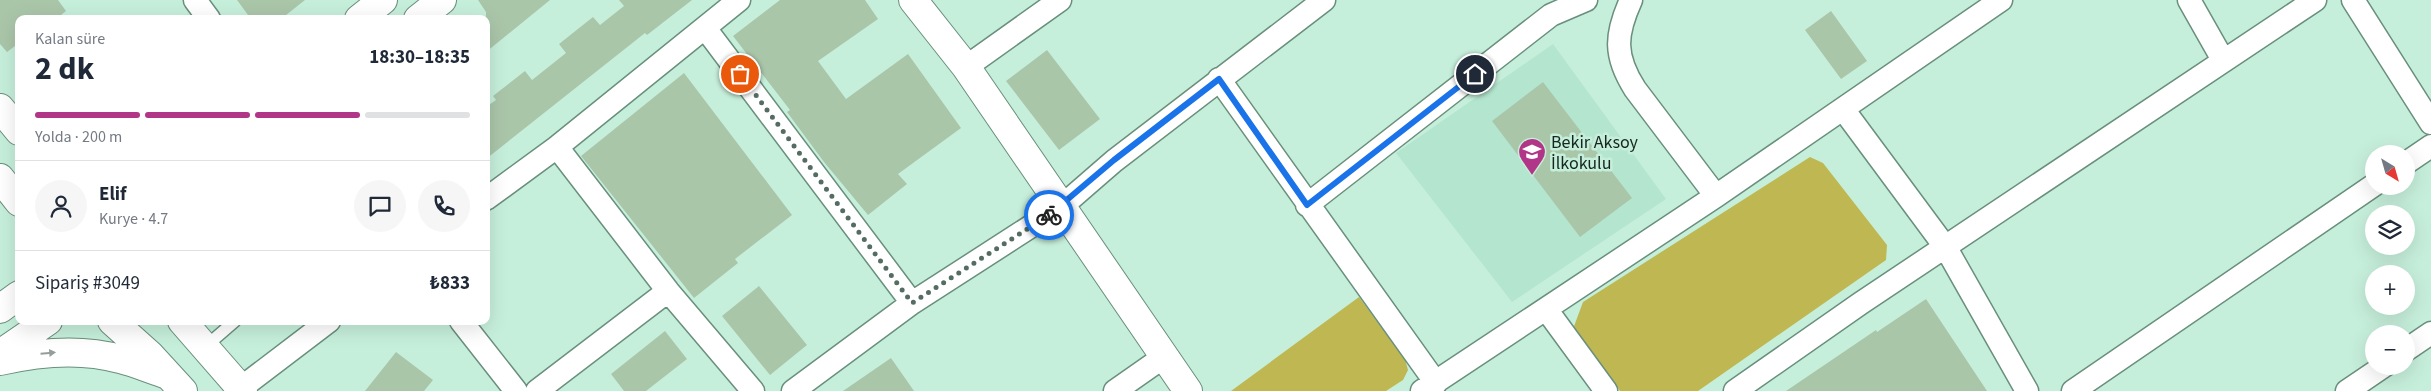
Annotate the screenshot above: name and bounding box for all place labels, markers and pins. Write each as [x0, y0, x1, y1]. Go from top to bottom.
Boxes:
pin [719, 53, 761, 95]
pin [1454, 53, 1496, 95]
place label: Bekir Aksoy İlkokulu [1551, 130, 1639, 176]
school or university icon: Bekir Aksoy İlkokulu [1517, 137, 1547, 176]

